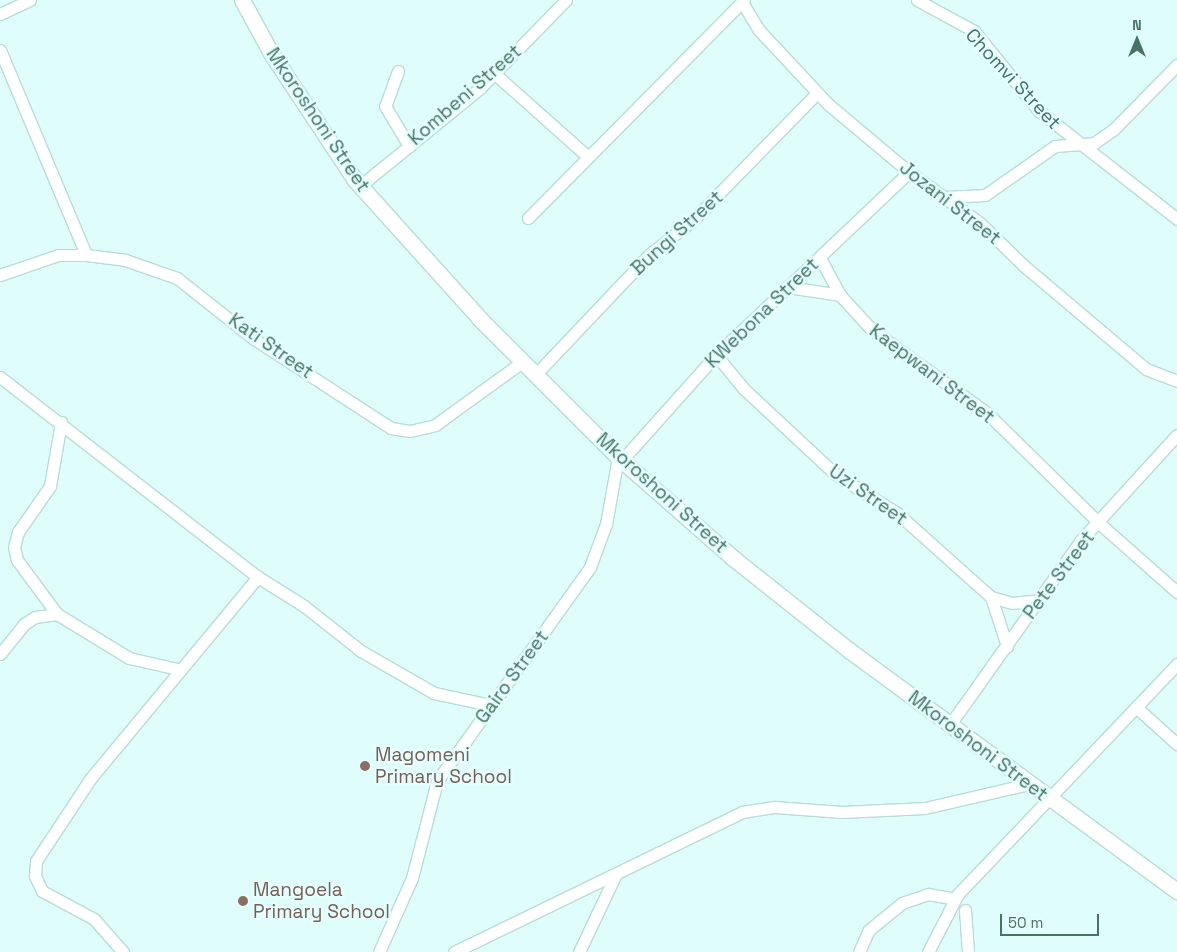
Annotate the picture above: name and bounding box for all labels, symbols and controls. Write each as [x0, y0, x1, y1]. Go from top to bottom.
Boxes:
north arrow [1112, 15, 1162, 65]
text: N [1132, 16, 1142, 34]
street label: Chomvi Street [961, 24, 1065, 134]
street label: Kombeni Street [404, 40, 526, 150]
street label: Mkoroshoni Street [261, 44, 375, 196]
street label: Jozani Street [895, 156, 1005, 250]
street label: Bungi Street [626, 186, 728, 280]
street label: KWebona Street [701, 253, 823, 373]
street label: Kati Street [224, 308, 318, 384]
street label: Kaepwani Street [865, 320, 999, 428]
street label: Mkoroshoni Street [592, 428, 732, 558]
street label: Uzi Street [825, 460, 911, 530]
street label: Pete Street [1018, 526, 1100, 624]
street label: Gairo Street [471, 626, 553, 728]
street label: Mkoroshoni Street [904, 686, 1052, 806]
place label: Magomeni Primary School [375, 744, 512, 788]
marker: Magomeni Primary School [359, 760, 371, 772]
place label: Mangoela Primary School [253, 879, 390, 923]
marker: Mangoela Primary School [237, 895, 249, 907]
scale bar [1002, 904, 1101, 936]
text: 50 m [1008, 913, 1043, 932]

